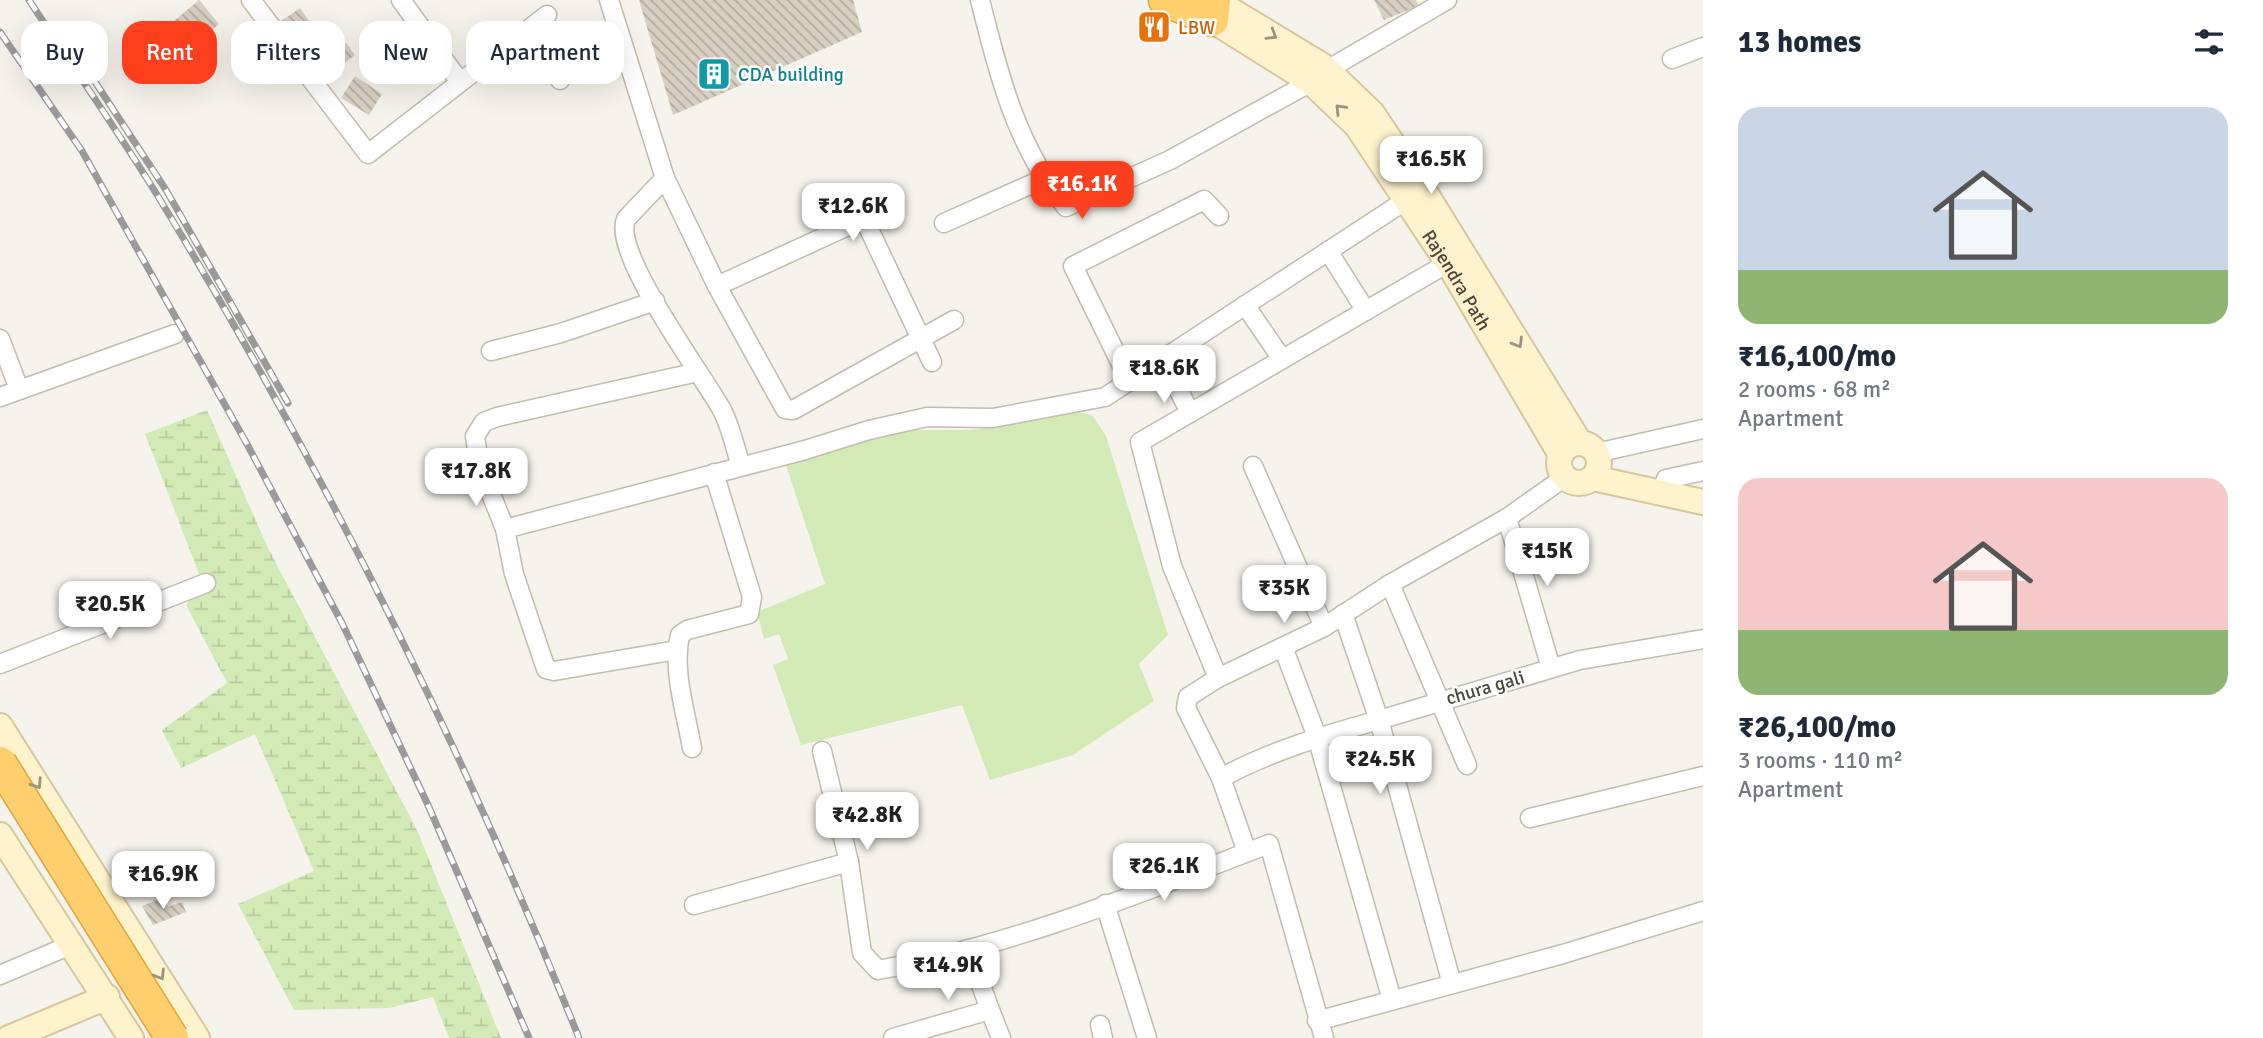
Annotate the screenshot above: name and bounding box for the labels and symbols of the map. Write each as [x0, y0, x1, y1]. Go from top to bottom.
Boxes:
restaurant icon: LBW [1135, 8, 1173, 46]
place label: LBW [1178, 16, 1215, 40]
one-way arrow [1265, 27, 1278, 40]
building icon: CDA building [695, 55, 733, 93]
place label: CDA building [738, 63, 844, 87]
one-way arrow [1336, 104, 1349, 117]
pin: ₹16.5K [1374, 136, 1488, 196]
pin: ₹16.1K [1025, 162, 1139, 221]
pin: ₹12.6K [796, 184, 910, 243]
street label: Rajendra Path [1416, 225, 1496, 335]
one-way arrow [1509, 335, 1522, 348]
pin: ₹18.6K [1107, 346, 1221, 405]
pin: ₹17.8K [419, 448, 533, 508]
pin: ₹15K [1506, 528, 1588, 588]
pin: ₹35K [1243, 566, 1325, 625]
pin: ₹20.5K [53, 582, 167, 641]
street label: chura gali [1443, 665, 1527, 711]
pin: ₹24.5K [1323, 736, 1437, 796]
one-way arrow [29, 776, 42, 789]
pin: ₹42.8K [810, 792, 924, 852]
pin: ₹26.1K [1107, 844, 1221, 903]
pin: ₹16.9K [106, 852, 220, 911]
pin: ₹14.9K [891, 942, 1005, 1002]
one-way arrow [151, 968, 164, 981]

